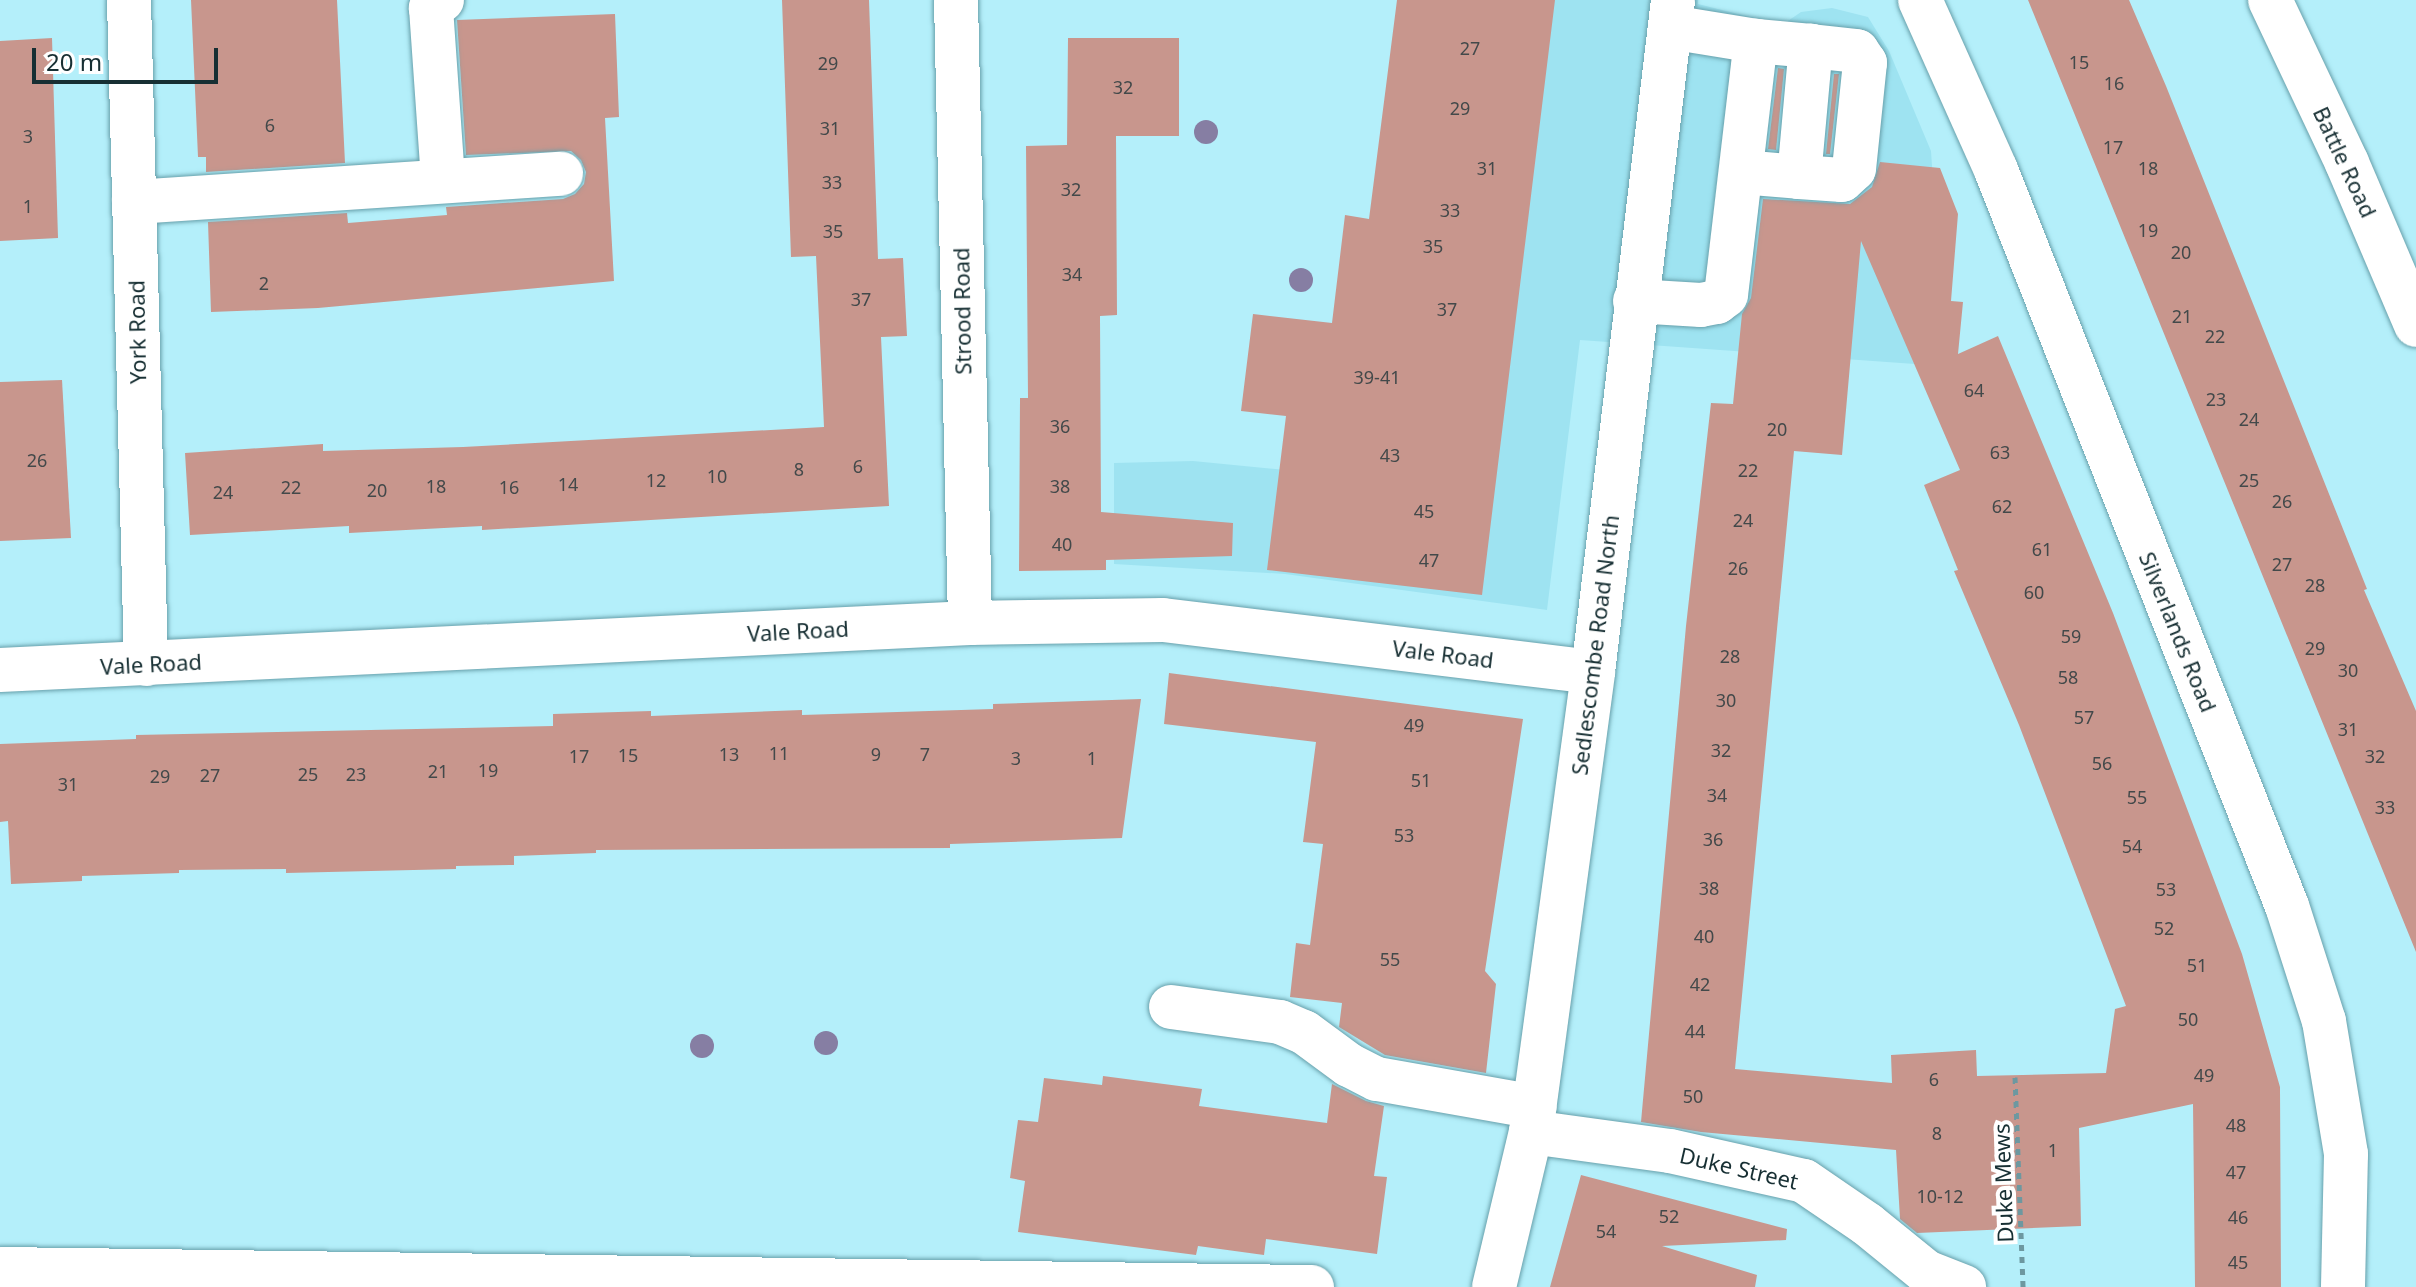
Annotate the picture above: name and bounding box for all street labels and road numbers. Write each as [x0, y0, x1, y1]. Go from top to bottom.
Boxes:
street label: Battle Road [2308, 102, 2382, 222]
street label: Strood Road [948, 247, 976, 375]
street label: York Road [123, 280, 151, 384]
street label: Sedlescombe Road North [1566, 513, 1624, 777]
street label: Silverlands Road [2134, 548, 2222, 716]
street label: Vale Road [746, 615, 850, 647]
street label: Vale Road [1391, 635, 1495, 673]
street label: Vale Road [99, 648, 203, 680]
street label: Duke Mews [1988, 1123, 2018, 1243]
street label: Duke Street [1677, 1142, 1801, 1194]

